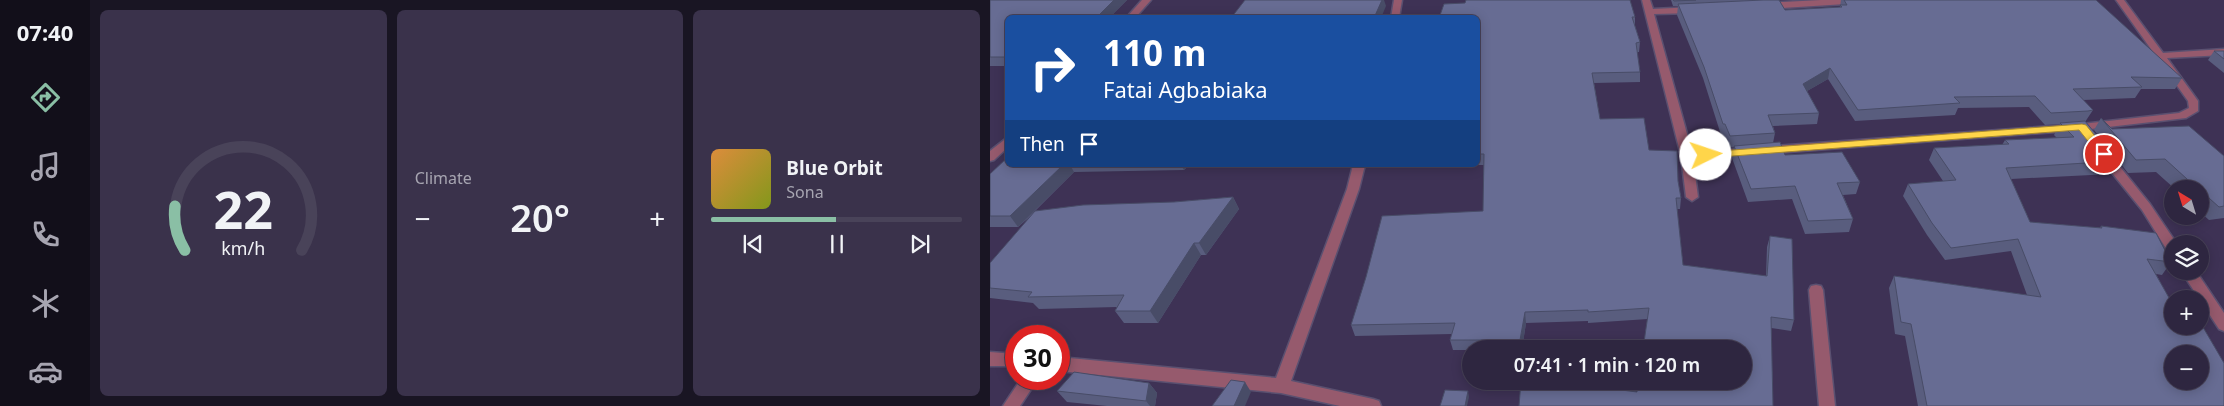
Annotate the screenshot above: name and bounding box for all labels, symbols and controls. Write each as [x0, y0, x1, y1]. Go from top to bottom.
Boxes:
text: 07:40 [17, 17, 73, 47]
text: 110 m [1103, 29, 1206, 76]
icon: right [1020, 35, 1085, 100]
text: Fatai Agbabiaka [1103, 74, 1268, 104]
icon: directions [28, 80, 63, 115]
position arrow [1679, 128, 1731, 180]
icon: arrive [1075, 130, 1103, 158]
text: Then [1020, 131, 1065, 157]
pin [2083, 133, 2125, 175]
icon: arrive [2090, 140, 2118, 168]
icon: music [28, 149, 63, 184]
text: Blue Orbit [786, 155, 883, 181]
text: Climate [415, 167, 472, 189]
text: 22 [214, 173, 273, 244]
north arrow [2164, 180, 2209, 225]
map controls [2164, 180, 2209, 390]
text: Sona [786, 181, 824, 203]
text: 20° [510, 191, 570, 243]
text: − [415, 199, 431, 237]
text: + [649, 199, 665, 237]
icon: phone [28, 217, 63, 252]
icon: previous [739, 230, 767, 258]
icon: pause [823, 230, 851, 258]
icon: next [906, 230, 934, 258]
button: layers [2164, 235, 2209, 280]
text: km/h [221, 236, 265, 260]
icon: climate [28, 286, 63, 321]
button: + [2164, 290, 2209, 335]
speed limit sign: 30 [1005, 325, 1070, 390]
button: − [2164, 345, 2209, 390]
text: 07:41 · 1 min · 120 m [1514, 352, 1700, 378]
icon: car [28, 354, 63, 389]

